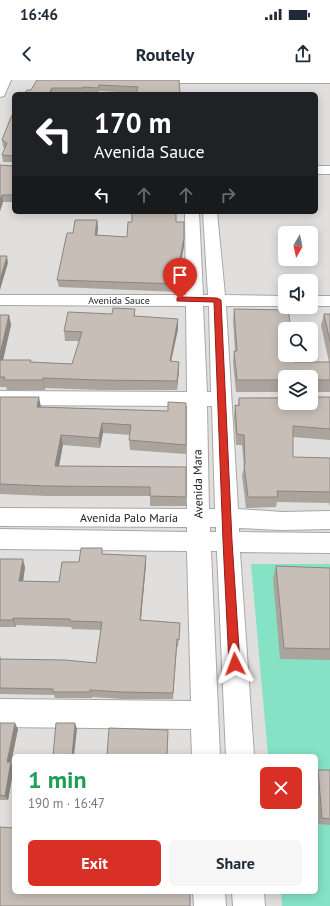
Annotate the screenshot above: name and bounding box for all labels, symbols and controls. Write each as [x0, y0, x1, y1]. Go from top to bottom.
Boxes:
text: 16:46 [20, 5, 58, 24]
icon: back [16, 43, 38, 65]
text: Routely [136, 43, 194, 66]
icon: share [292, 43, 314, 65]
text: 170 m [94, 104, 171, 141]
icon: left [28, 108, 80, 160]
text: Avenida Sauce [94, 140, 205, 163]
icon: left [91, 184, 113, 206]
icon: ahead [133, 184, 155, 206]
icon: ahead [175, 184, 197, 206]
icon: right [217, 184, 239, 206]
north arrow [278, 226, 318, 266]
map controls [278, 226, 318, 410]
pin [163, 258, 197, 299]
icon: arrive [169, 264, 191, 286]
button: sound [278, 274, 318, 314]
street label: Avenida Sauce [88, 294, 150, 307]
button: search [278, 322, 318, 362]
button: layers [278, 370, 318, 410]
street label: Avenida Mara [189, 449, 206, 519]
street label: Avenida Palo María [80, 510, 178, 525]
position arrow [214, 643, 256, 685]
text: 1 min [28, 764, 87, 795]
button: close [260, 767, 302, 809]
text: 190 m · 16:47 [28, 795, 105, 812]
button: Exit [28, 840, 161, 886]
button: Share [169, 840, 302, 886]

